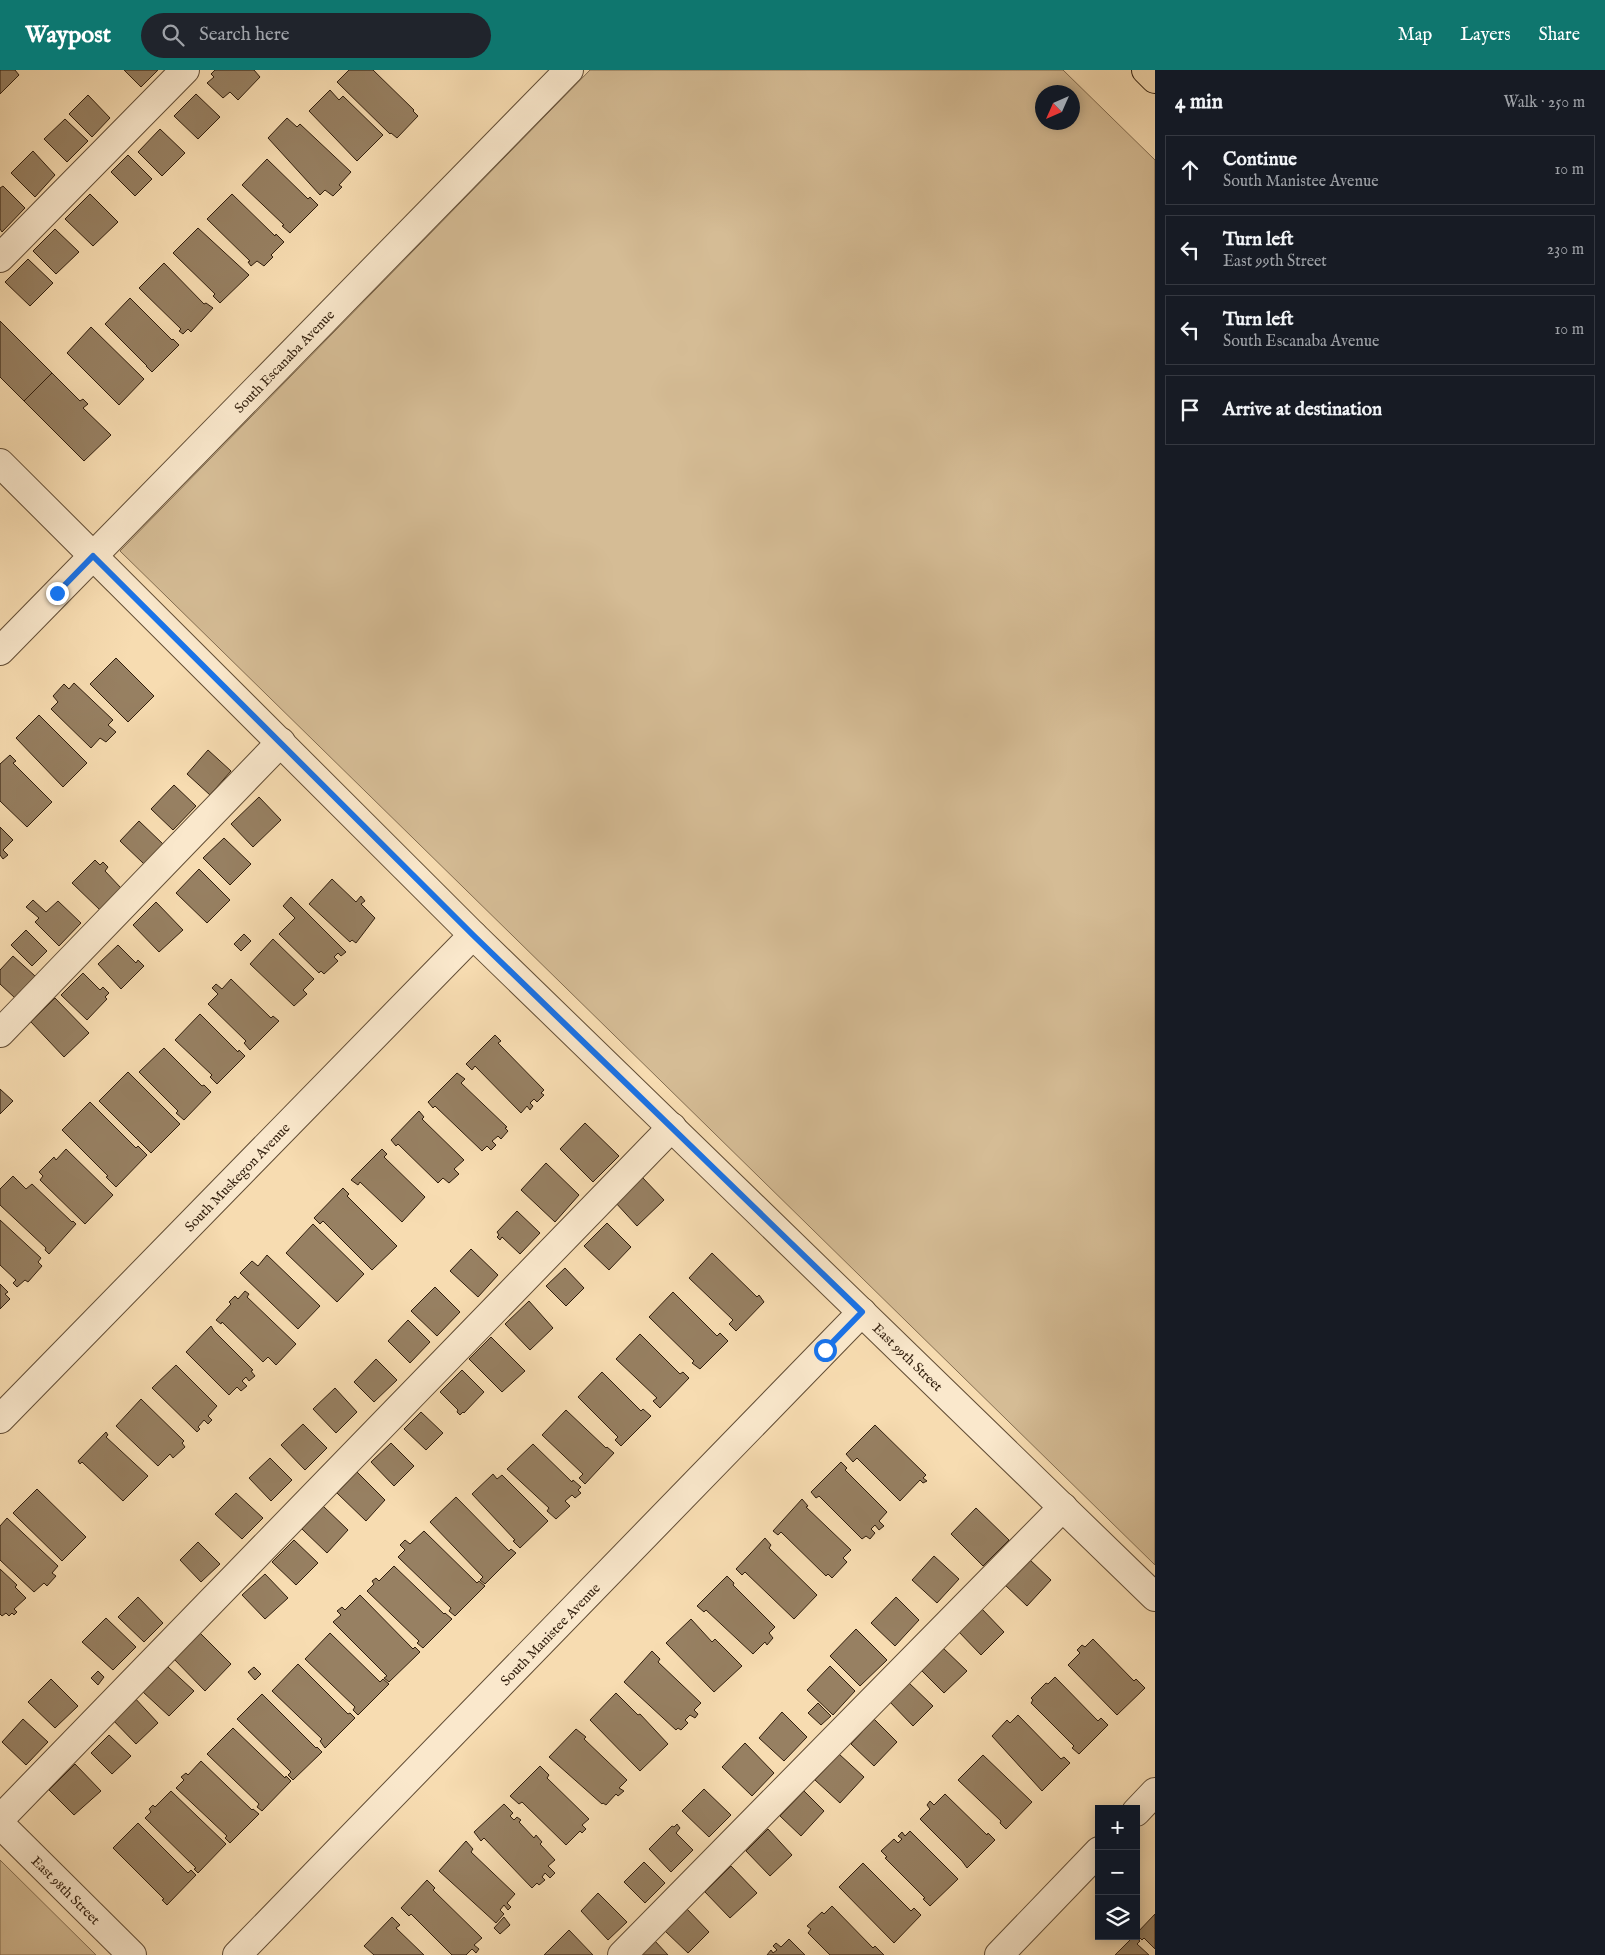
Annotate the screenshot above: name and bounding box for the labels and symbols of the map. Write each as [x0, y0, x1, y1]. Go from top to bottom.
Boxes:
north arrow [1035, 85, 1080, 130]
street label: South Escanaba Avenue [231, 306, 339, 417]
route end [46, 582, 69, 605]
street label: South Muskegon Avenue [181, 1119, 295, 1236]
street label: East 99th Street [868, 1320, 946, 1396]
route start [814, 1339, 837, 1362]
street label: South Manistee Avenue [497, 1579, 605, 1690]
street label: East 98th Street [27, 1852, 104, 1929]

